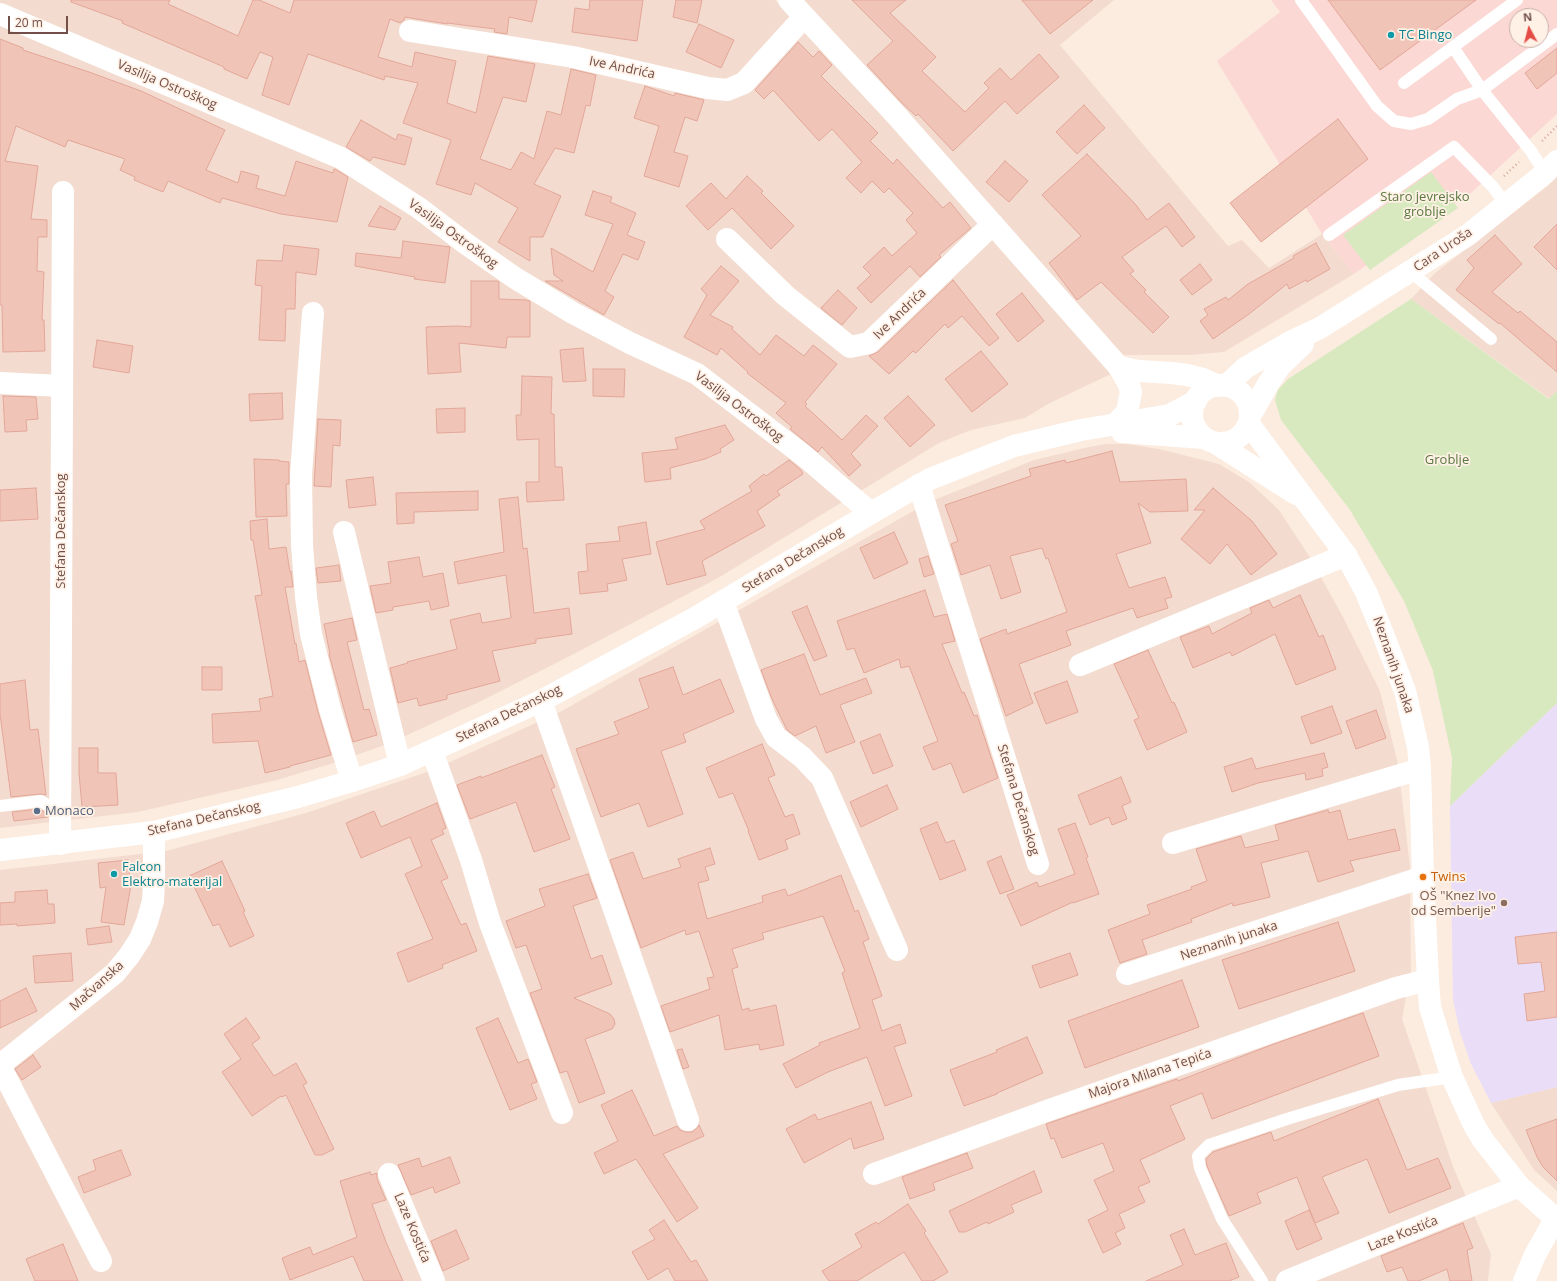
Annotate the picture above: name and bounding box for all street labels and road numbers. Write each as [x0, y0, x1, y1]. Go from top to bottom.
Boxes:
street label: Ive Andrića [588, 53, 656, 83]
street label: Vasilija Ostroškog [115, 57, 219, 113]
street label: Vasilija Ostroškog [405, 196, 501, 272]
street label: Cara Uroša [1411, 225, 1475, 275]
street label: Ive Andrića [870, 285, 930, 343]
street label: Vasilija Ostroškog [692, 369, 786, 445]
street label: Stefana Dečanskog [53, 473, 69, 589]
street label: Stefana Dečanskog [740, 524, 846, 596]
street label: Neznanih junaka [1369, 614, 1417, 716]
street label: Stefana Dečanskog [454, 682, 564, 746]
street label: Stefana Dečanskog [994, 743, 1042, 857]
street label: Stefana Dečanskog [146, 798, 262, 840]
street label: Neznanih junaka [1178, 918, 1280, 964]
street label: Mačvanska [67, 958, 127, 1014]
street label: Majora Milana Tepića [1086, 1046, 1214, 1102]
street label: Laze Kostića [390, 1191, 434, 1265]
street label: Laze Kostića [1366, 1213, 1440, 1255]

